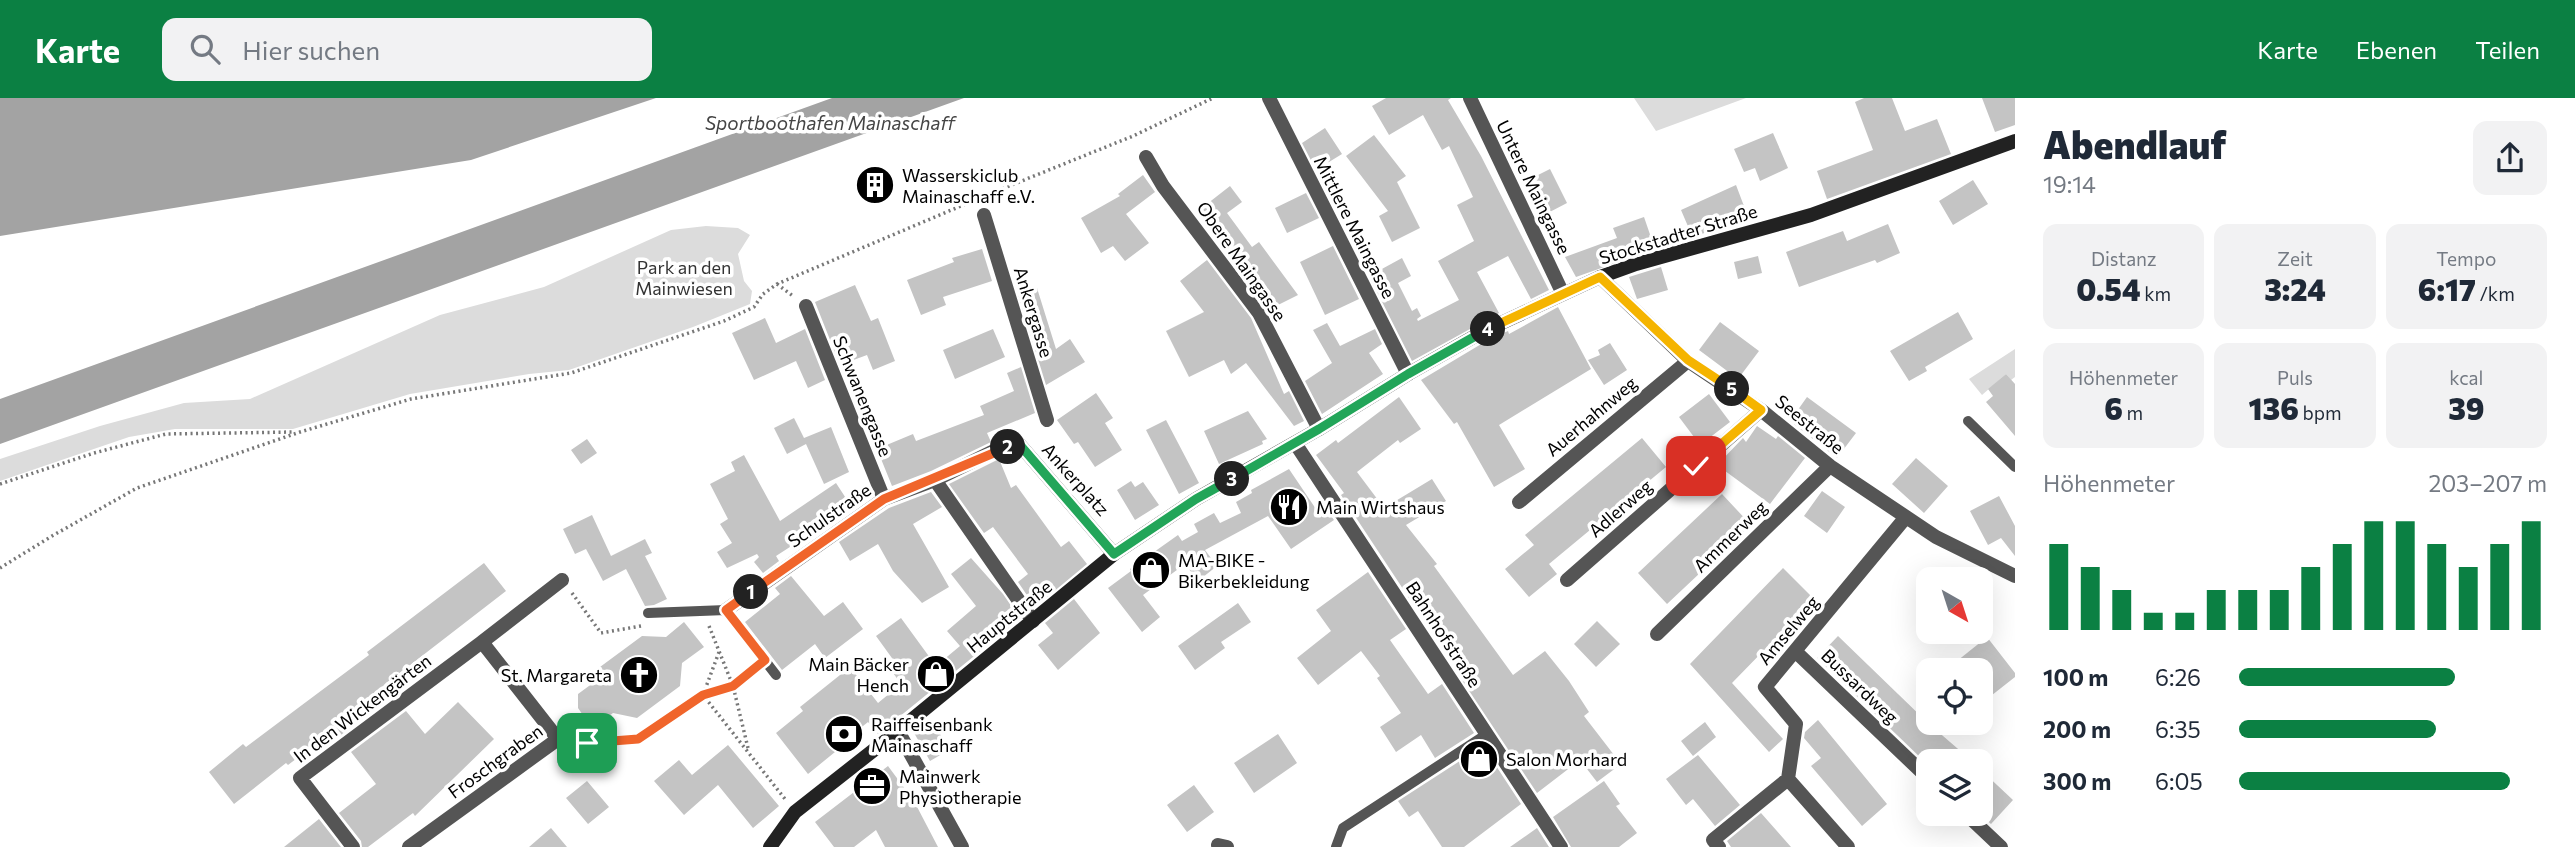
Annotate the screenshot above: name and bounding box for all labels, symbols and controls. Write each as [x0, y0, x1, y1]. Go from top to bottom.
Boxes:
search box [162, 18, 652, 81]
text: Karte [35, 29, 120, 70]
icon: search [186, 30, 224, 68]
text: Hier suchen [242, 34, 380, 65]
text: Karte [2257, 35, 2318, 64]
text: Ebenen [2356, 35, 2437, 64]
text: Teilen [2475, 35, 2540, 64]
water label: Sportboothafen Mainaschaff [705, 111, 957, 134]
street label: Untere Maingasse [1492, 116, 1576, 258]
text: Abendlauf [2043, 120, 2226, 167]
button: share [2473, 121, 2547, 195]
street label: Mittlere Maingasse [1310, 152, 1400, 302]
building icon: Wasserskiclub Mainaschaff e.V. [854, 164, 896, 206]
place label: Wasserskiclub Mainaschaff e.V. [902, 164, 1035, 207]
text: 19:14 [2043, 170, 2096, 198]
street label: Obere Maingasse [1193, 197, 1291, 325]
street label: Stockstadter Straße [1596, 199, 1760, 269]
text: Distanz [2091, 247, 2156, 270]
text: Zeit [2277, 247, 2313, 270]
text: Tempo [2436, 247, 2496, 270]
park label: Park an den Mainwiesen [635, 256, 733, 299]
street label: Ankergasse [1010, 264, 1058, 360]
text: 0.54 [2076, 270, 2141, 307]
text: 3:24 [2264, 270, 2326, 307]
text: 6:17 [2418, 270, 2476, 307]
text: km [2141, 282, 2171, 305]
text: /km [2476, 282, 2515, 305]
pin: 4 [1470, 312, 1506, 346]
text: 4 [1482, 317, 1493, 340]
street label: Schwanengasse [829, 332, 897, 460]
text: Höhenmeter [2069, 366, 2178, 389]
text: Puls [2277, 366, 2313, 389]
text: kcal [2449, 366, 2483, 389]
street label: Auerhahnweg [1541, 371, 1641, 461]
pin: 5 [1714, 372, 1750, 406]
text: 5 [1726, 377, 1737, 400]
text: 6 [2104, 389, 2123, 426]
text: 136 [2248, 389, 2299, 426]
text: 39 [2448, 389, 2485, 426]
street label: Seestraße [1771, 390, 1849, 458]
text: m [2123, 401, 2143, 424]
text: bpm [2299, 401, 2342, 424]
pin: 2 [990, 430, 1026, 464]
text: 2 [1002, 435, 1013, 458]
pin [1666, 436, 1726, 496]
street label: Ankerplatz [1038, 438, 1114, 520]
icon: check [1677, 447, 1715, 485]
pin: 3 [1214, 462, 1250, 496]
text: 3 [1226, 467, 1237, 490]
text: Höhenmeter [2043, 469, 2175, 497]
text: 203–207 m [2428, 469, 2547, 497]
street label: Adlerweg [1584, 474, 1656, 542]
street label: Schulstraße [783, 478, 875, 552]
restaurant icon: Main Wirtshaus [1268, 486, 1310, 528]
street label: Ammerweg [1689, 495, 1772, 577]
place label: Main Wirtshaus [1316, 496, 1445, 518]
shop icon: MA-BIKE - Bikerbekleidung [1130, 549, 1172, 591]
place label: MA-BIKE - Bikerbekleidung [1178, 549, 1310, 592]
north arrow [1916, 567, 1993, 644]
map controls [1916, 567, 1993, 826]
pin: 1 [734, 574, 768, 610]
street label: Hauptstraße [962, 575, 1056, 657]
street label: Bahnhofstraße [1402, 577, 1486, 691]
text: 1 [746, 580, 755, 603]
street label: Amselweg [1753, 591, 1823, 669]
street label: Bussardweg [1817, 644, 1903, 728]
street label: In den Wickengärten [289, 649, 435, 767]
place label: Main Bäcker Hench [808, 653, 909, 696]
shop icon: Main Bäcker Hench [915, 653, 957, 695]
church icon: St. Margareta [618, 654, 660, 696]
button: locate [1916, 658, 1993, 735]
text: 100 m [2043, 663, 2108, 691]
text: 6:26 [2155, 663, 2201, 691]
place label: St. Margareta [501, 664, 612, 686]
pin [557, 713, 617, 773]
bank icon: Raiffeisenbank Mainaschaff [823, 713, 865, 755]
place label: Raiffeisenbank Mainaschaff [871, 713, 993, 756]
text: 200 m [2043, 715, 2111, 743]
text: 6:35 [2155, 715, 2201, 743]
street label: Froschgraben [443, 719, 547, 803]
icon: arrive [568, 724, 606, 762]
shop icon: Salon Morhard [1458, 738, 1500, 780]
place label: Salon Morhard [1506, 748, 1627, 770]
button: layers [1916, 749, 1993, 826]
office icon: Mainwerk Physiotherapie [851, 765, 893, 807]
place label: Mainwerk Physiotherapie [899, 765, 1021, 808]
text: 300 m [2043, 767, 2111, 795]
text: 6:05 [2155, 767, 2203, 795]

